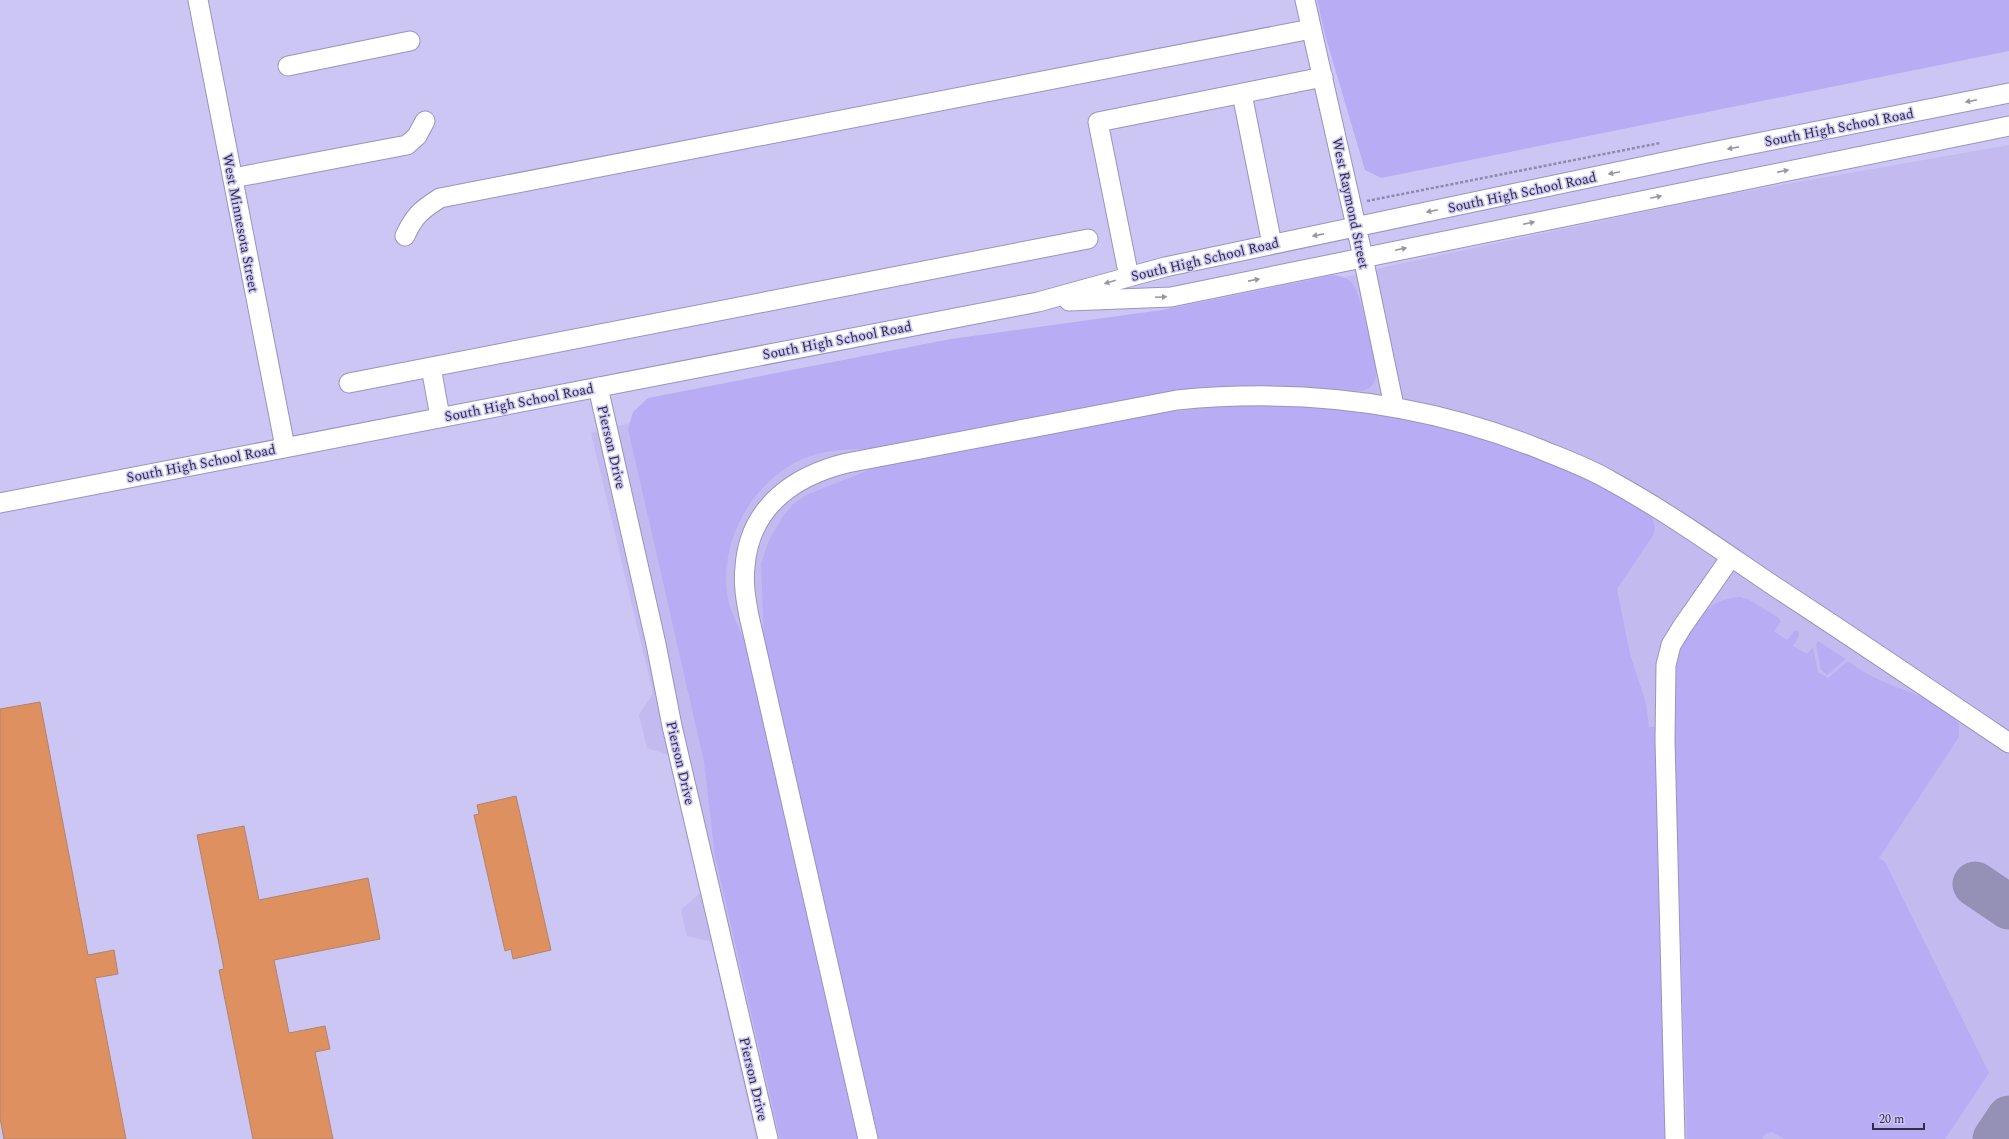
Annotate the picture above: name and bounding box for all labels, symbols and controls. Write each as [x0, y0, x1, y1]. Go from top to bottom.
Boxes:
one-way arrow [1965, 98, 1977, 104]
street label: South High School Road [1763, 103, 1916, 152]
street label: West Raymond Street [1326, 136, 1375, 271]
one-way arrow [1727, 145, 1740, 151]
street label: West Minnesota Street [217, 152, 264, 294]
street label: South High School Road [1446, 166, 1599, 219]
one-way arrow [1777, 168, 1789, 174]
one-way arrow [1608, 170, 1620, 176]
one-way arrow [1650, 194, 1662, 200]
one-way arrow [1426, 208, 1438, 214]
one-way arrow [1523, 220, 1535, 226]
street label: South High School Road [1129, 232, 1281, 287]
one-way arrow [1312, 232, 1324, 238]
one-way arrow [1395, 246, 1407, 252]
one-way arrow [1248, 276, 1260, 282]
one-way arrow [1103, 279, 1115, 285]
one-way arrow [1155, 294, 1168, 300]
street label: South High School Road [761, 316, 914, 365]
street label: South High School Road [443, 378, 596, 427]
street label: Pierson Drive [592, 403, 631, 491]
street label: South High School Road [125, 439, 278, 488]
street label: Pierson Drive [661, 719, 700, 807]
street label: Pierson Drive [734, 1035, 773, 1123]
scale bar [1873, 1105, 1924, 1131]
text: 20 m [1879, 1110, 1904, 1129]

